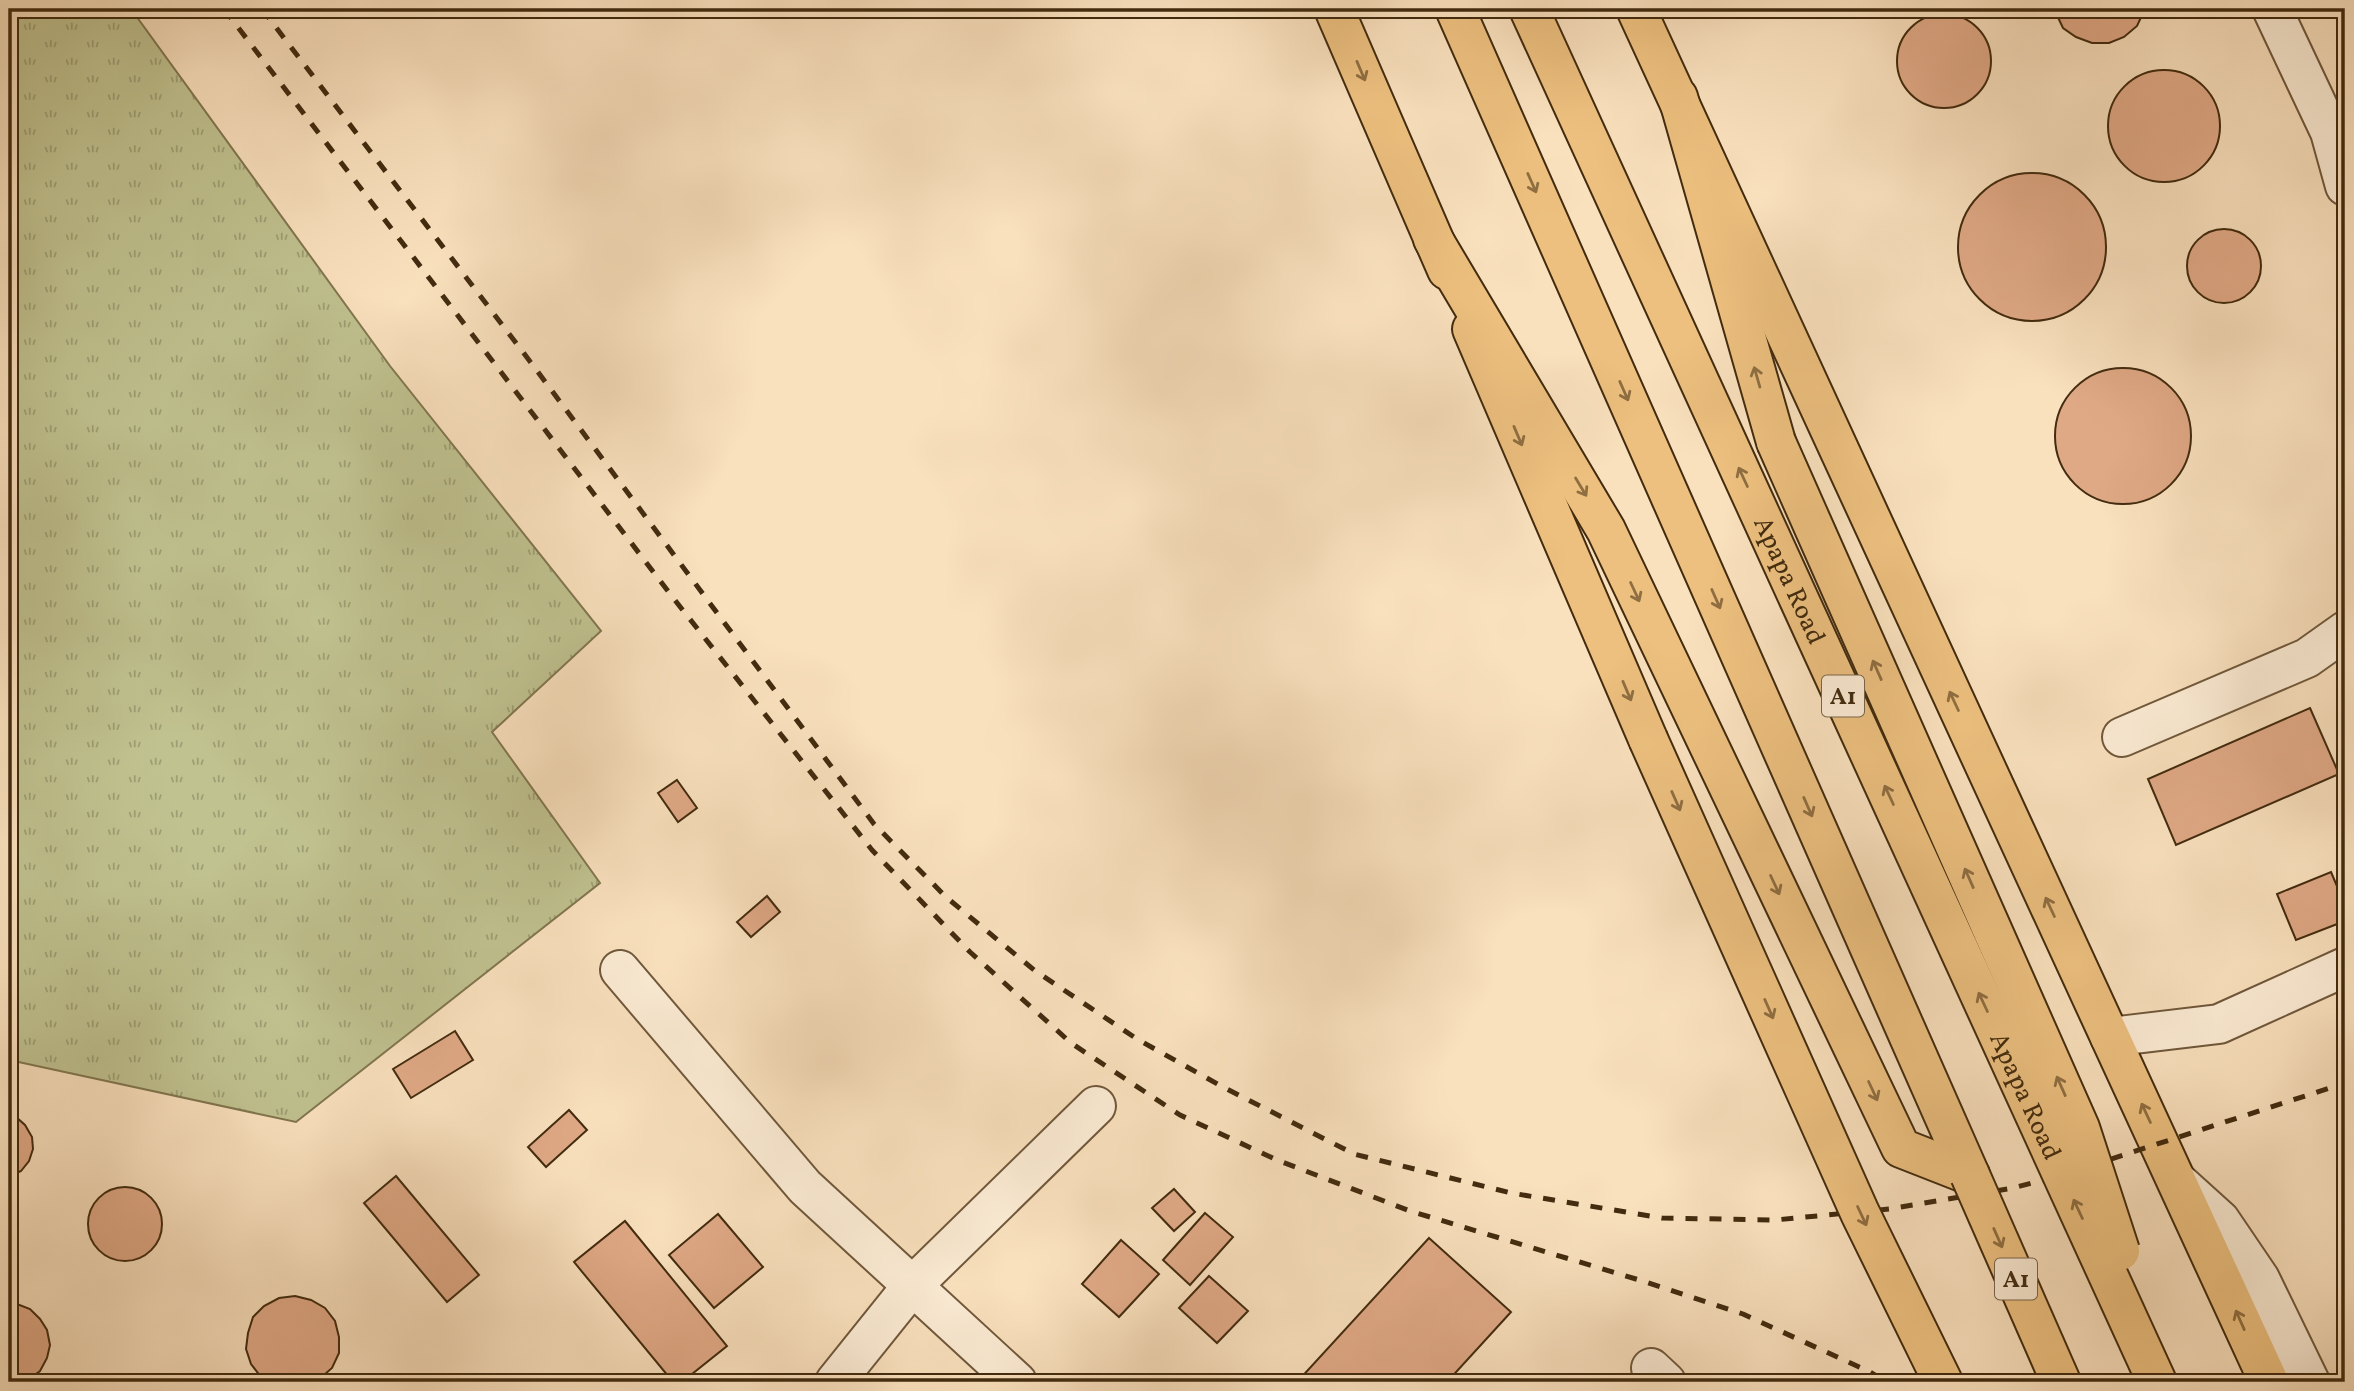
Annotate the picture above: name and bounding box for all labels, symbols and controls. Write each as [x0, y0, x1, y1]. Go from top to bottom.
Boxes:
one-way arrow [1355, 60, 1368, 82]
one-way arrow [1526, 172, 1539, 194]
one-way arrow [1750, 366, 1763, 388]
one-way arrow [1618, 380, 1631, 402]
one-way arrow [1512, 425, 1525, 447]
one-way arrow [1736, 467, 1749, 488]
one-way arrow [1574, 477, 1588, 497]
street label: Apapa Road [1744, 511, 1833, 651]
one-way arrow [1629, 581, 1643, 602]
one-way arrow [1710, 588, 1723, 610]
one-way arrow [1870, 660, 1883, 681]
road number: A1 [1822, 676, 1864, 716]
one-way arrow [1621, 679, 1634, 701]
one-way arrow [1947, 690, 1960, 712]
one-way arrow [1882, 785, 1895, 806]
one-way arrow [1670, 790, 1683, 811]
one-way arrow [1802, 796, 1815, 818]
one-way arrow [1962, 868, 1975, 889]
one-way arrow [1770, 875, 1783, 896]
one-way arrow [2043, 897, 2056, 918]
one-way arrow [1976, 992, 1989, 1013]
one-way arrow [1763, 998, 1776, 1019]
street label: Apapa Road [1979, 1027, 2069, 1166]
one-way arrow [2054, 1076, 2067, 1097]
one-way arrow [1867, 1080, 1881, 1101]
one-way arrow [2139, 1103, 2152, 1124]
one-way arrow [2071, 1199, 2084, 1220]
one-way arrow [1856, 1206, 1869, 1227]
one-way arrow [1992, 1226, 2005, 1248]
road number: A1 [1995, 1259, 2037, 1300]
one-way arrow [2233, 1310, 2247, 1331]

